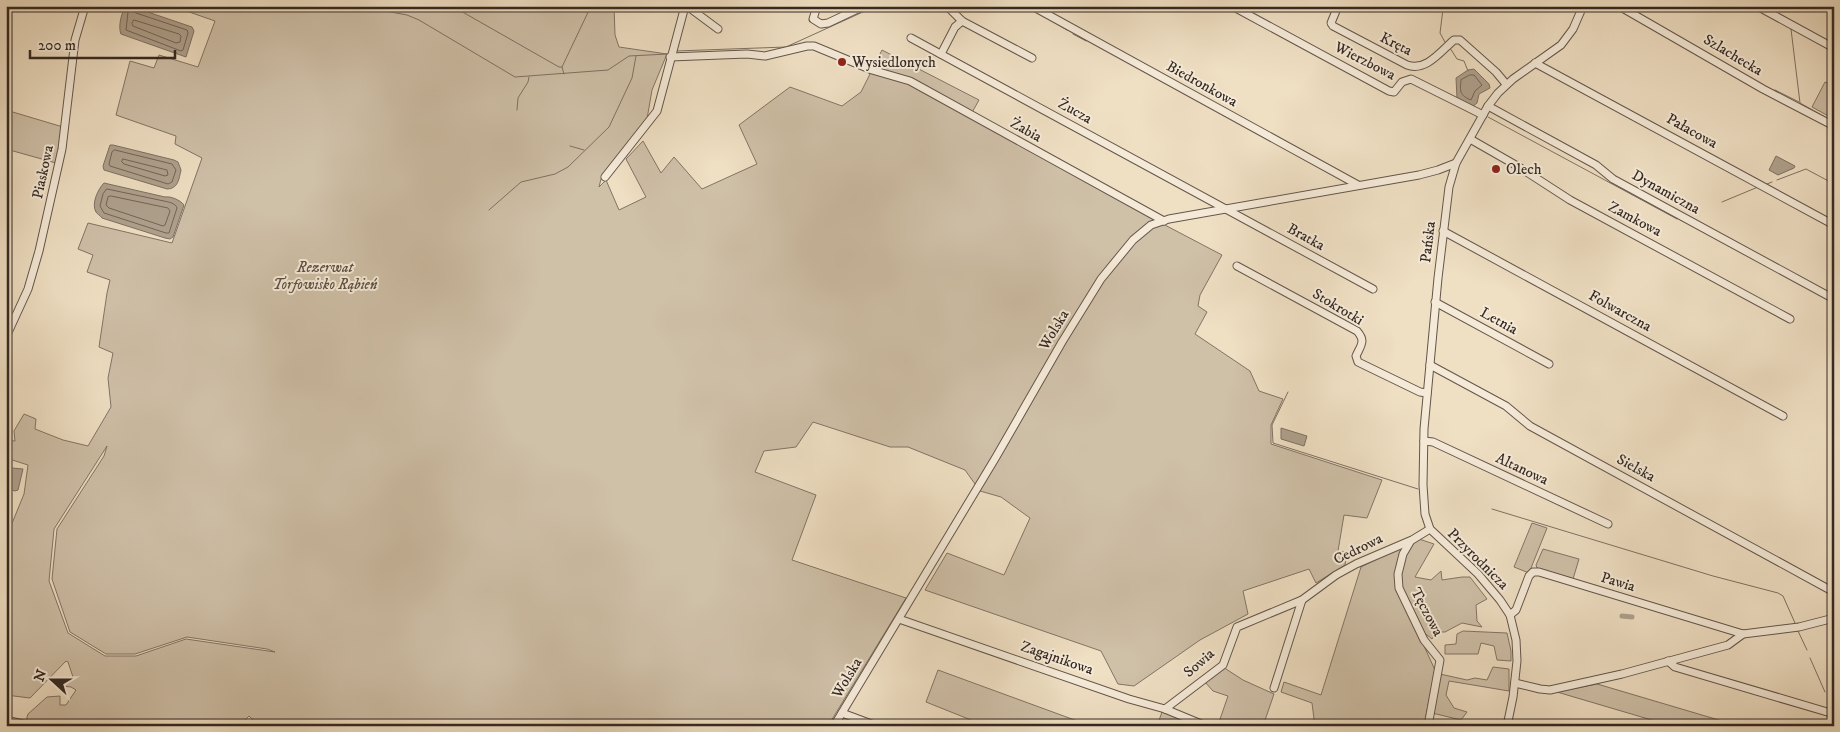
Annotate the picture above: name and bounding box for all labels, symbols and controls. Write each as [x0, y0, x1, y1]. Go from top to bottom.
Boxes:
scale bar [30, 28, 175, 60]
street label: Kręta [1377, 28, 1416, 60]
street label: Szlachecka [1700, 30, 1767, 80]
text: 200 m [38, 36, 76, 55]
street label: Wierzbowa [1330, 37, 1399, 85]
place label: Wysiedlonych [851, 53, 936, 72]
marker: Wysiedlonych [836, 56, 848, 68]
street label: Biedronkowa [1163, 57, 1241, 112]
street label: Żucza [1055, 94, 1096, 128]
street label: Pałacowa [1663, 109, 1721, 153]
street label: Żabia [1007, 114, 1046, 147]
street label: Piaskowa [28, 143, 58, 201]
place label: Olech [1506, 160, 1542, 179]
marker: Olech [1490, 163, 1502, 175]
street label: Dynamiczna [1629, 166, 1704, 219]
street label: Zamkowa [1605, 197, 1666, 241]
street label: Bratka [1284, 219, 1329, 255]
street label: Pańska [1416, 220, 1440, 264]
park label: Rezerwat Torfowisko Rąbień [273, 258, 378, 294]
street label: Stokrotki [1309, 284, 1367, 330]
street label: Folwarczna [1585, 286, 1655, 336]
street label: Letnia [1477, 303, 1522, 339]
street label: Wolska [1034, 306, 1074, 354]
street label: Altanowa [1493, 449, 1552, 490]
street label: Sielska [1613, 450, 1659, 487]
street label: Przyrodnicza [1443, 524, 1513, 594]
street label: Cedrowa [1330, 529, 1386, 569]
street label: Pawia [1599, 568, 1638, 596]
street label: Tęczowa [1406, 584, 1448, 640]
street label: Zagajnikowa [1018, 637, 1096, 679]
street label: Sowia [1180, 644, 1219, 682]
north arrow [28, 654, 78, 704]
street label: Wolska [827, 654, 867, 702]
text: N [30, 667, 51, 684]

